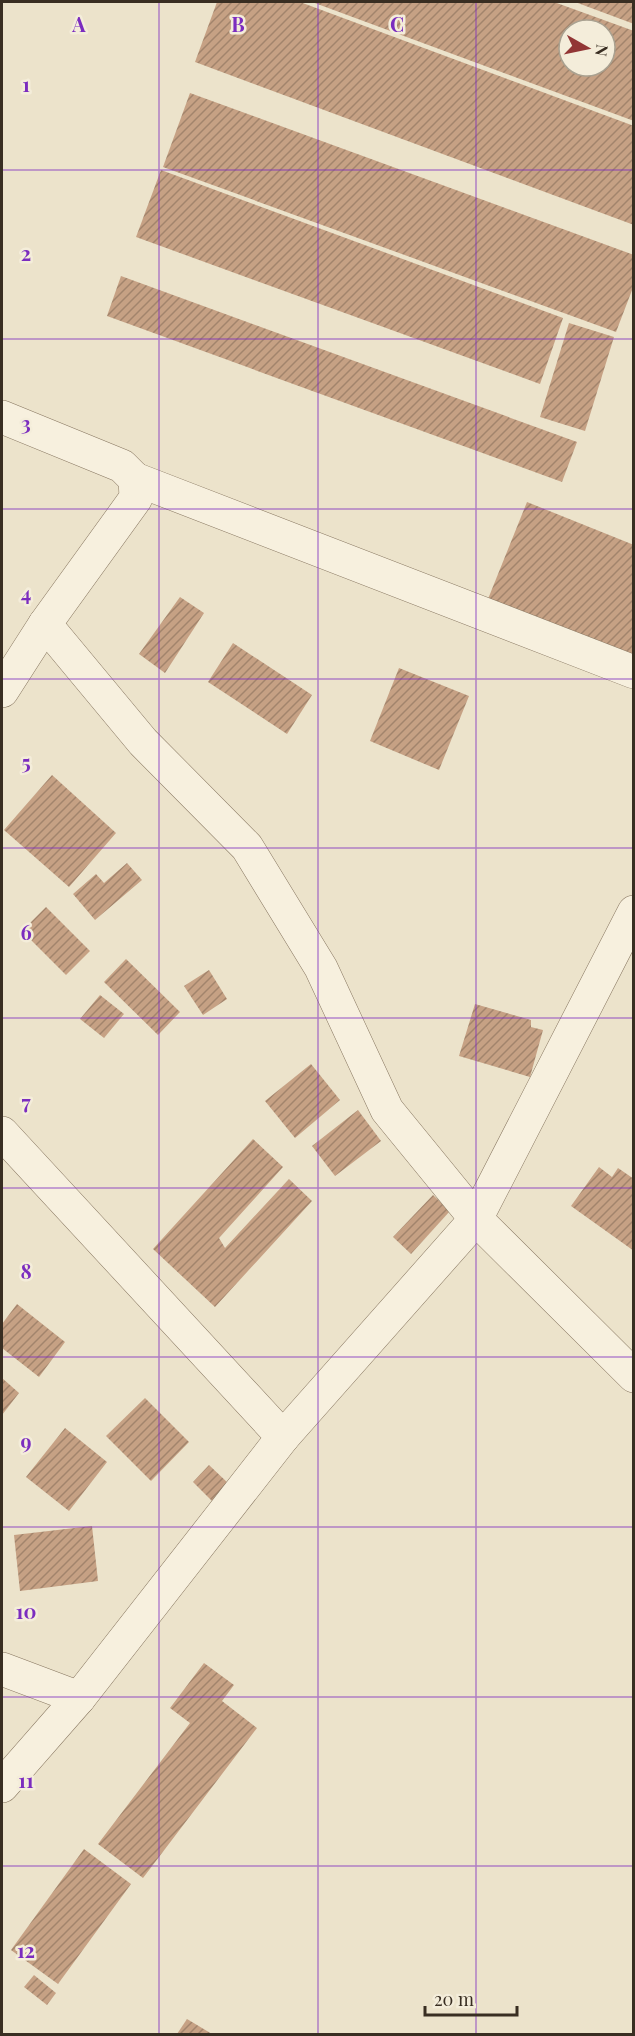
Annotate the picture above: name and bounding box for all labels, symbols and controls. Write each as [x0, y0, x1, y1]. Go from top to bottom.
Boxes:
text: A [71, 10, 86, 37]
text: B [231, 10, 245, 37]
text: C [390, 10, 404, 37]
north arrow [557, 18, 617, 78]
text: N [591, 43, 614, 58]
text: 1 [22, 70, 30, 97]
text: 2 [21, 239, 31, 266]
text: 3 [21, 409, 31, 436]
text: 4 [21, 579, 31, 606]
text: 5 [21, 748, 31, 775]
text: 6 [20, 918, 32, 945]
text: 7 [21, 1088, 31, 1115]
text: 8 [20, 1257, 32, 1284]
text: 9 [20, 1427, 32, 1454]
text: 10 [16, 1597, 36, 1624]
text: 11 [18, 1766, 34, 1793]
text: 12 [17, 1936, 35, 1963]
scale bar [425, 1979, 516, 2017]
text: 20 m [434, 1987, 474, 2011]

